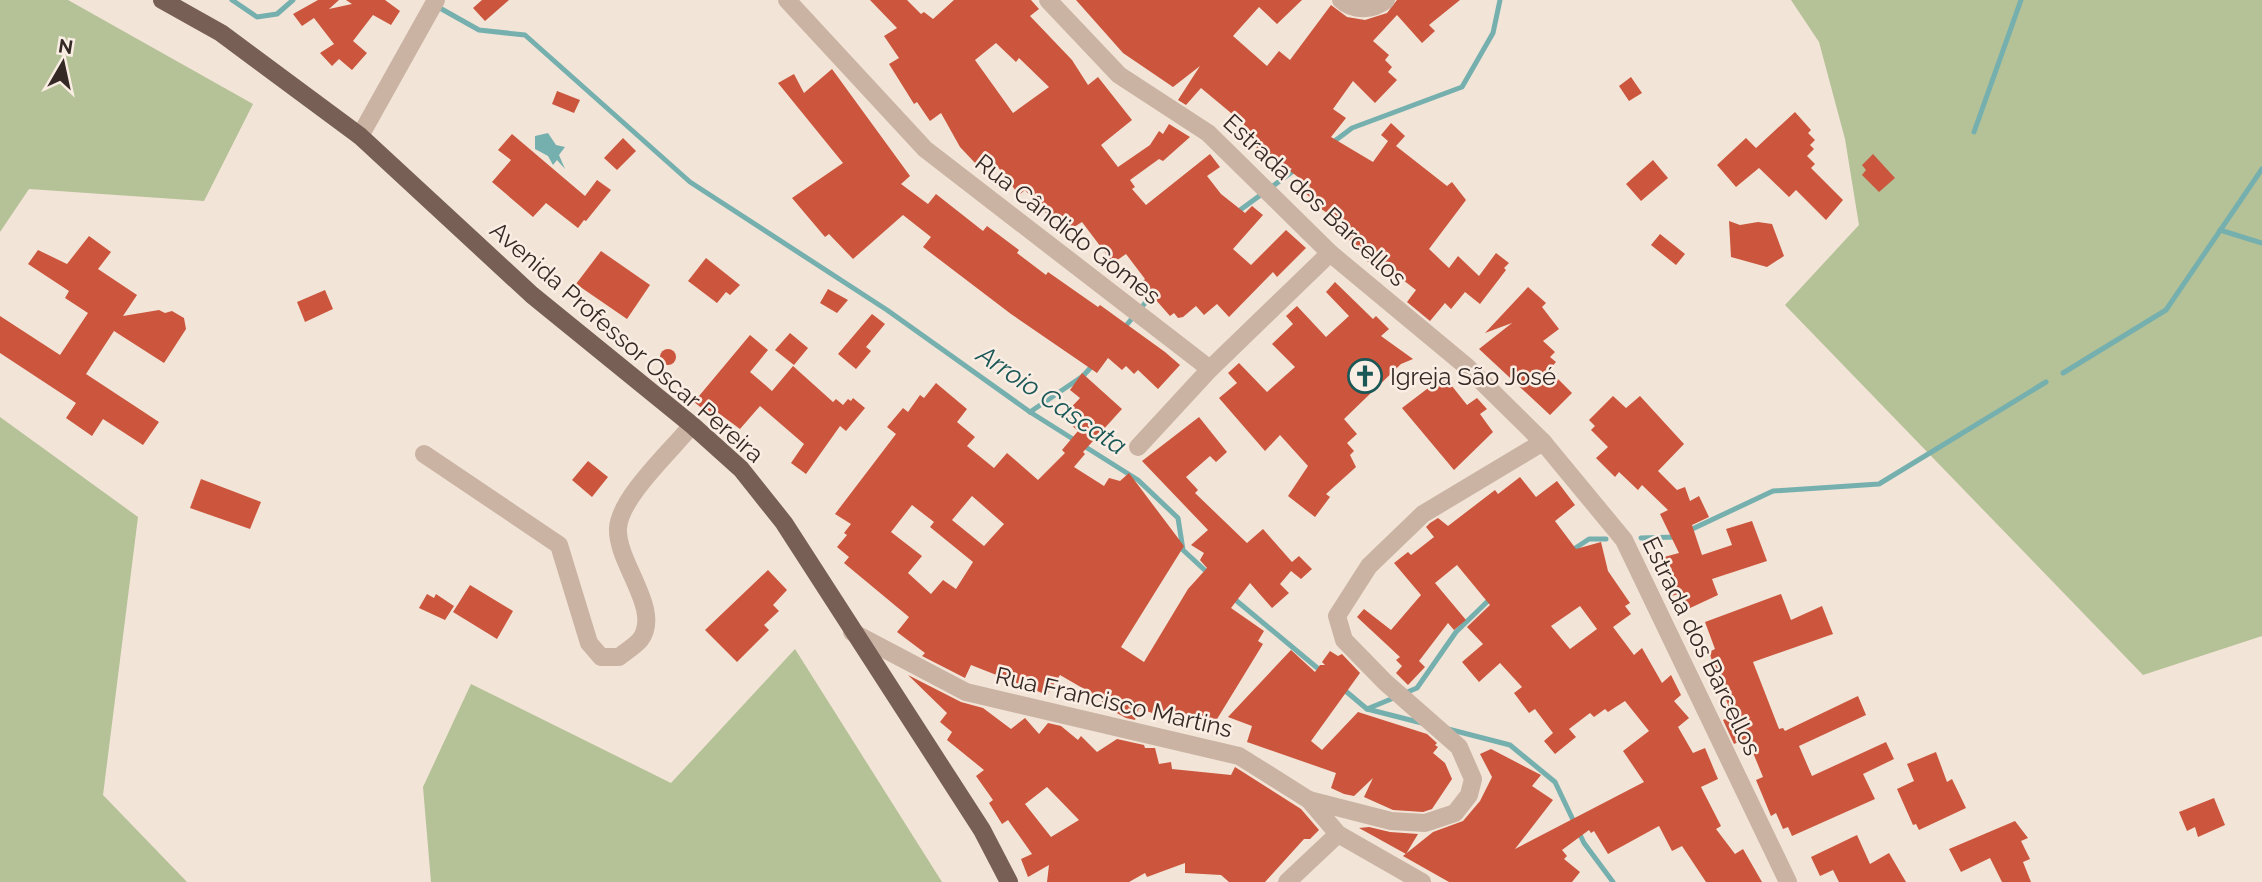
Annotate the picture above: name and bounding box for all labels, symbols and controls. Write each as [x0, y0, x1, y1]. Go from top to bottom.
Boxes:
north arrow [28, 28, 98, 98]
text: N [57, 34, 75, 58]
street label: Estrada dos Barcellos [1217, 108, 1413, 292]
street label: Rua Cândido Gomes [970, 148, 1166, 310]
street label: Avenida Professor Oscar Pereira [484, 215, 770, 469]
water label: Arroio Cascata [970, 338, 1132, 461]
church icon: Igreja São José [1346, 357, 1384, 395]
place label: Igreja São José [1390, 362, 1556, 391]
street label: Estrada dos Barcellos [1636, 532, 1768, 760]
street label: Rua Francisco Martins [993, 661, 1235, 743]

